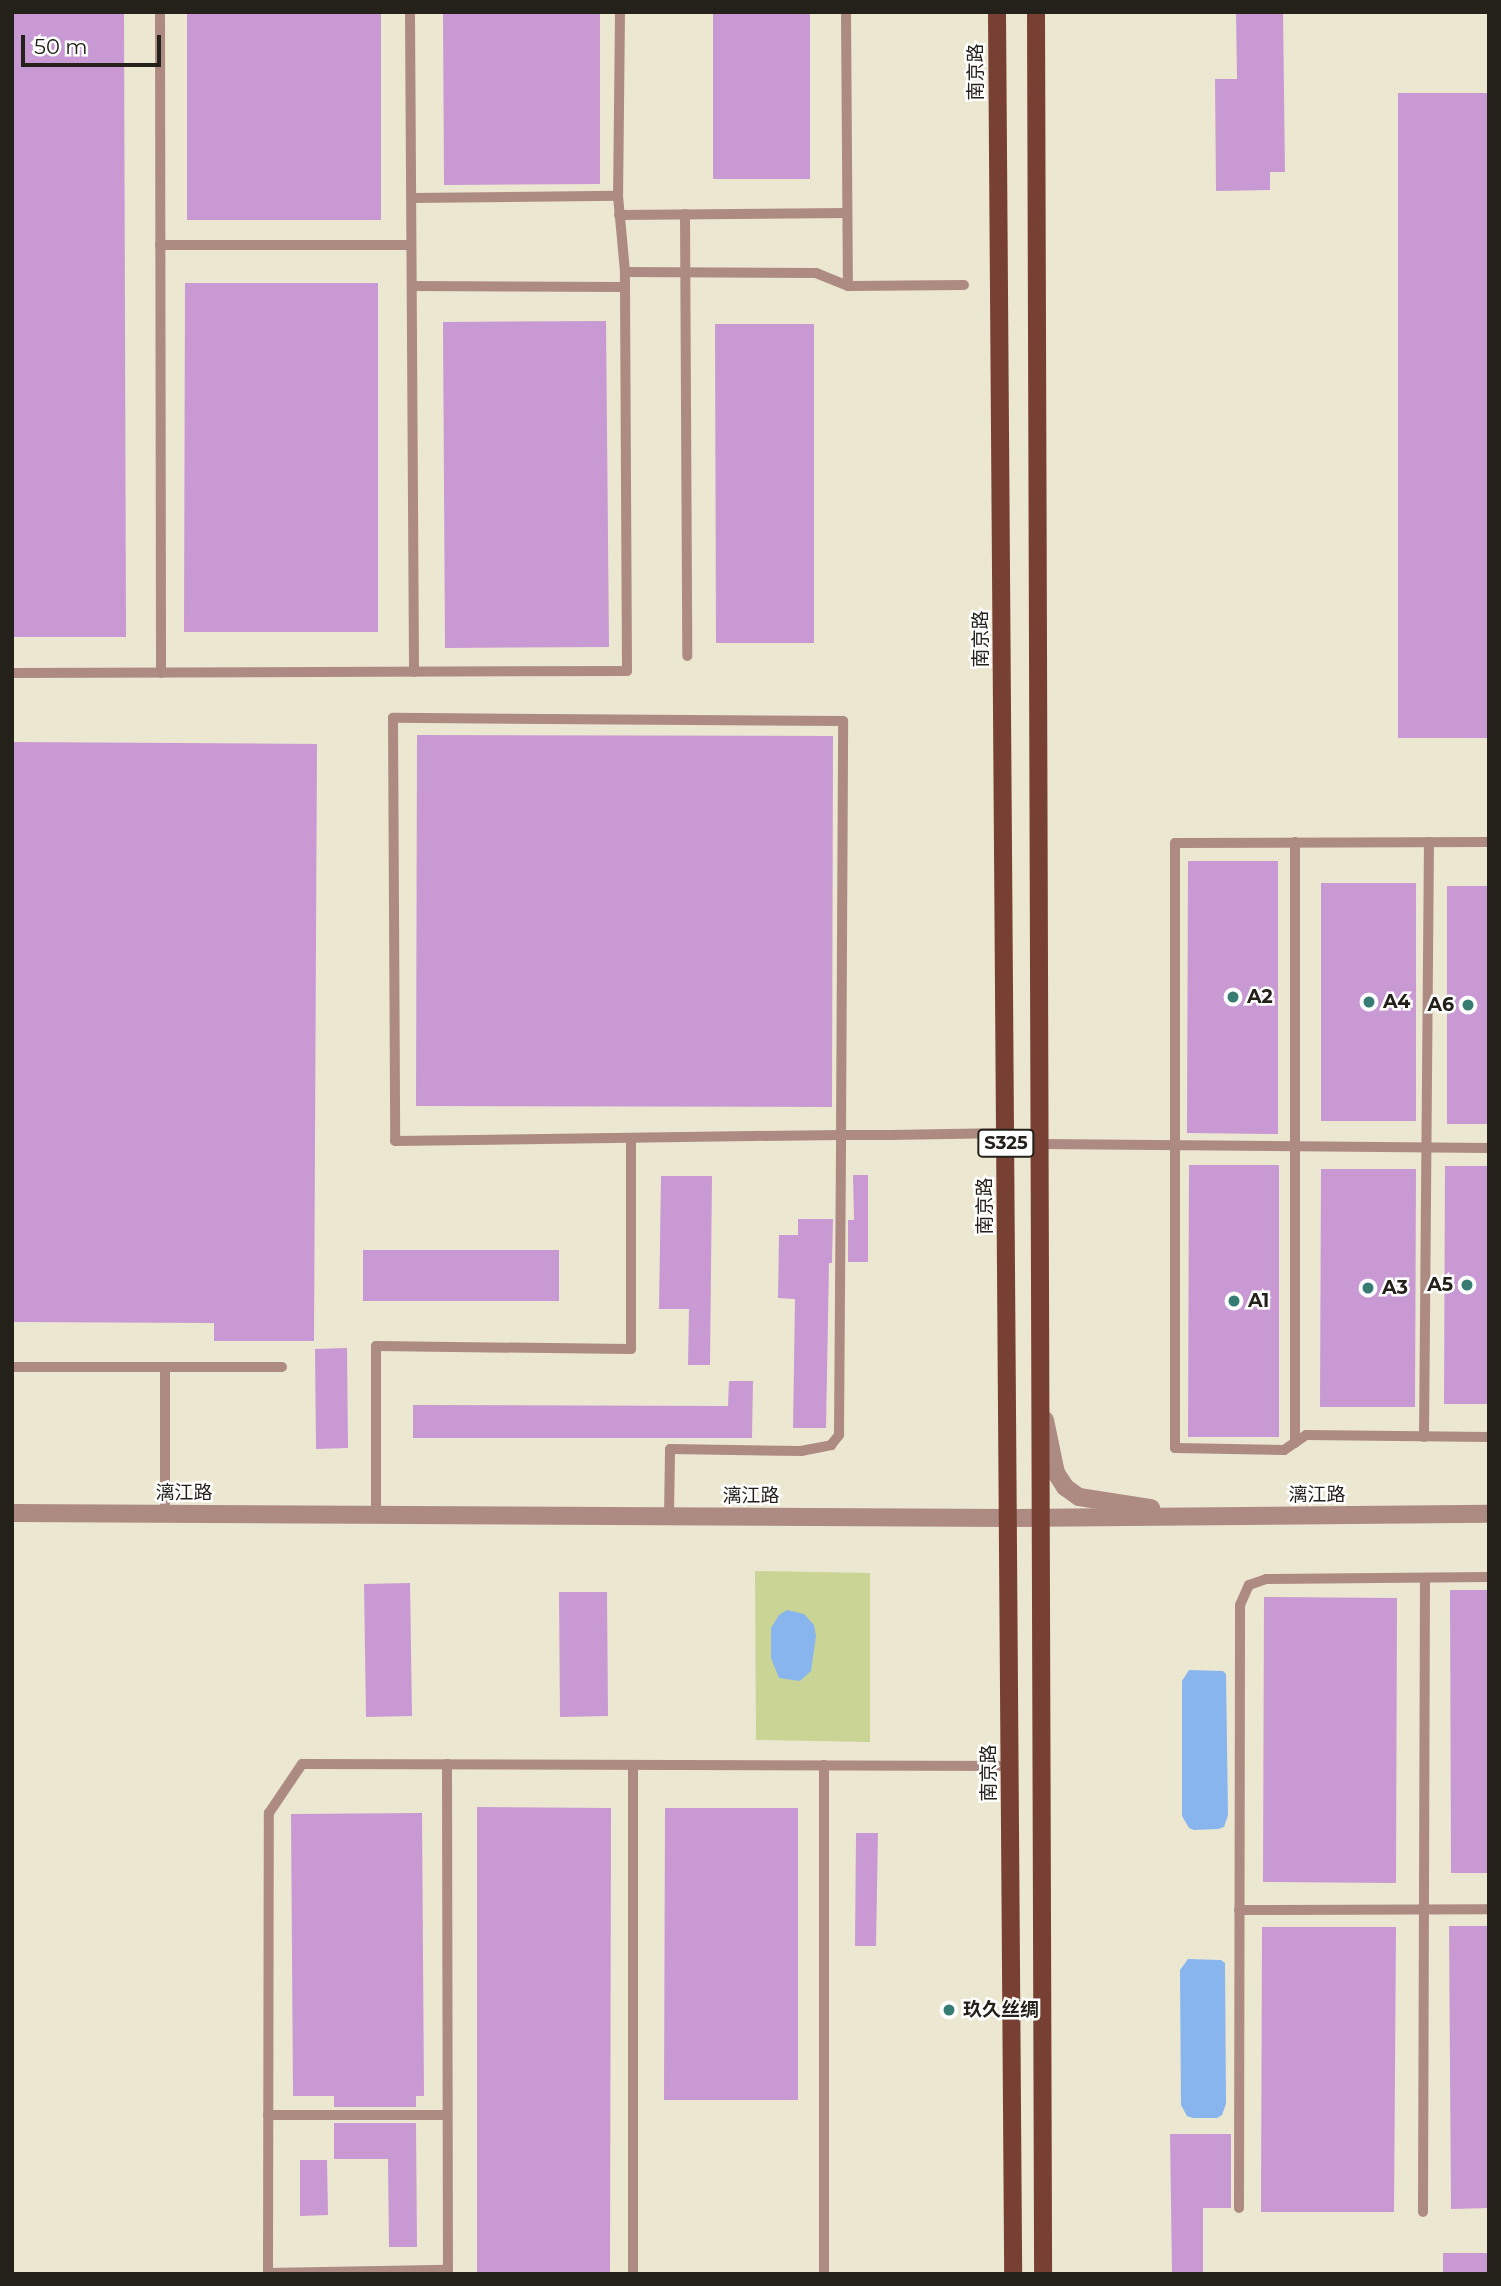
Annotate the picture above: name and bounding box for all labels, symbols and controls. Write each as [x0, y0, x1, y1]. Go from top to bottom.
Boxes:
scale bar [24, 21, 164, 65]
text: 50 m [34, 34, 88, 59]
street label: 南京路 [965, 44, 987, 100]
street label: 南京路 [970, 611, 992, 667]
place label: A2 [1247, 986, 1273, 1008]
marker: A2 [1225, 989, 1241, 1005]
place label: A4 [1383, 991, 1410, 1013]
marker: A4 [1361, 994, 1377, 1010]
place label: A6 [1428, 994, 1454, 1016]
marker: A6 [1460, 997, 1476, 1013]
road number: S325 [976, 1128, 1036, 1158]
street label: 南京路 [974, 1178, 996, 1234]
place label: A5 [1427, 1274, 1453, 1296]
place label: A3 [1382, 1277, 1408, 1299]
marker: A5 [1459, 1277, 1475, 1293]
marker: A3 [1360, 1280, 1376, 1296]
place label: A1 [1248, 1290, 1269, 1312]
marker: A1 [1226, 1293, 1242, 1309]
street label: 漓江路 [156, 1482, 212, 1504]
street label: 漓江路 [1289, 1484, 1345, 1506]
street label: 漓江路 [723, 1485, 779, 1507]
street label: 南京路 [978, 1745, 1000, 1801]
place label: 玖久丝绸 [963, 1999, 1039, 2021]
marker: 玖久丝绸 [941, 2002, 957, 2018]

